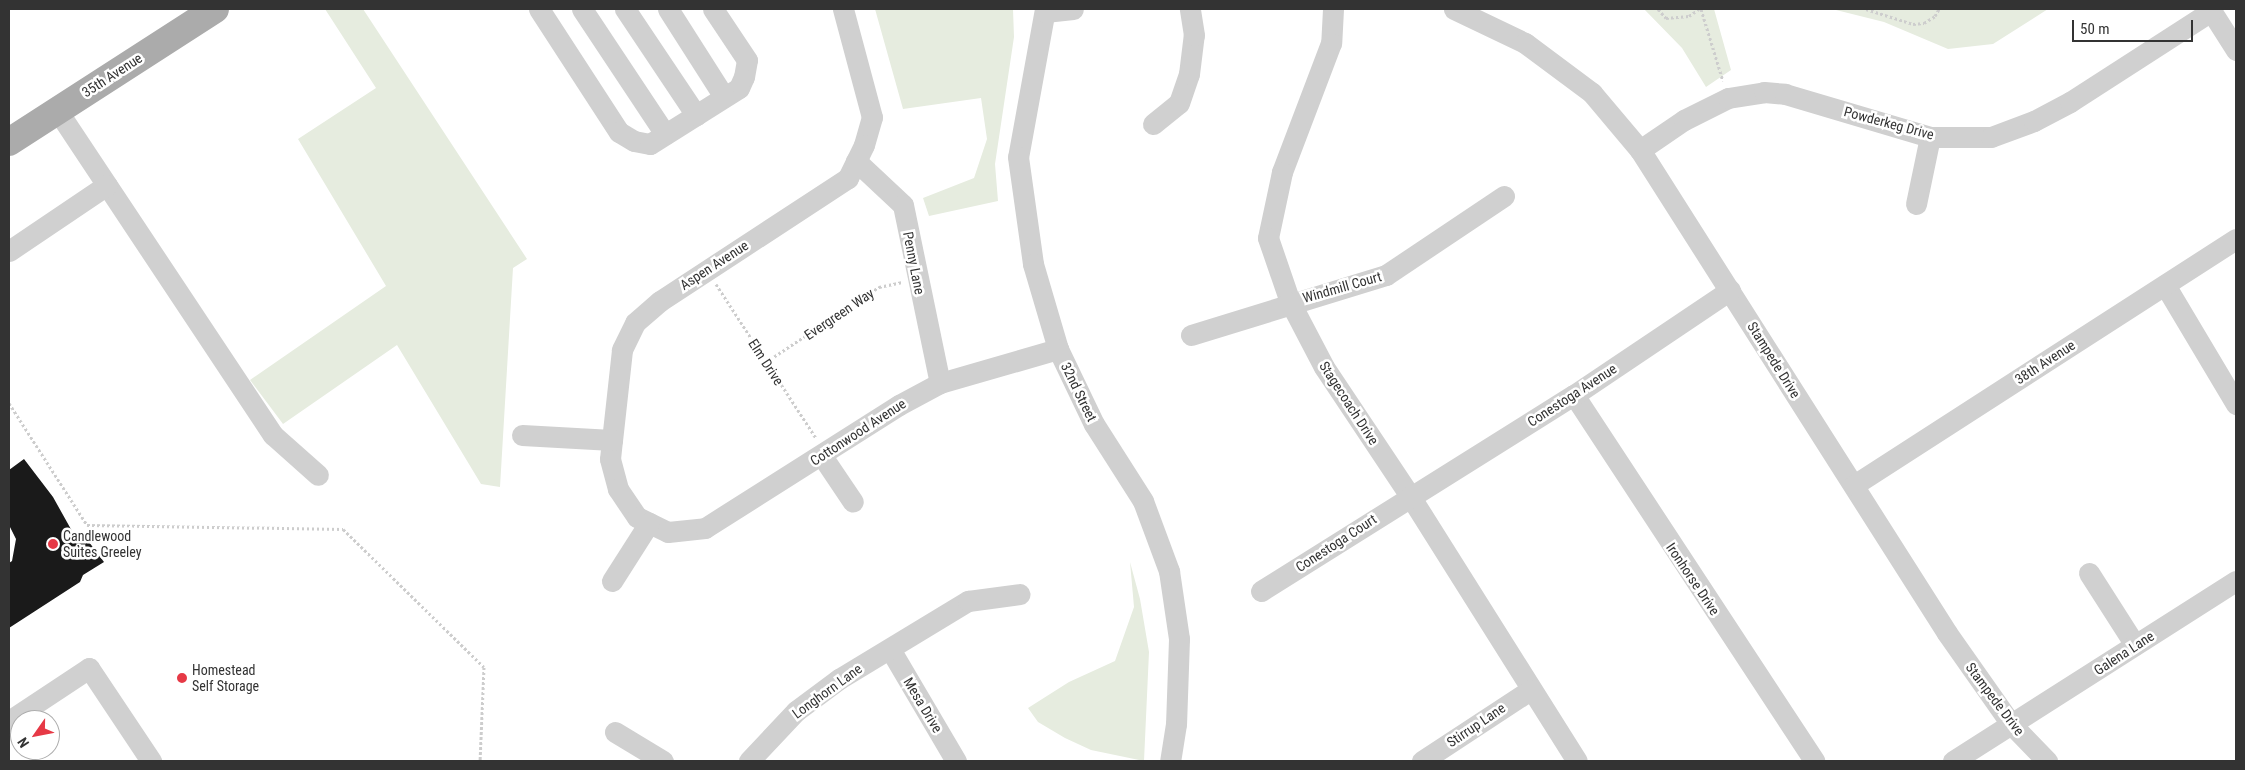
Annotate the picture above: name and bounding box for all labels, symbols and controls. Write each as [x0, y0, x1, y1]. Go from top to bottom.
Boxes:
scale bar [2075, 10, 2196, 42]
text: 50 m [2080, 20, 2110, 38]
street label: 35th Avenue [79, 49, 145, 101]
street label: Powderkeg Drive [1842, 103, 1936, 143]
street label: Penny Lane [900, 230, 928, 296]
street label: Aspen Avenue [677, 237, 751, 293]
street label: Windmill Court [1301, 268, 1383, 306]
street label: Evergreen Way [801, 285, 877, 343]
street label: Stampede Drive [1744, 319, 1804, 401]
street label: Elm Drive [745, 336, 787, 388]
street label: 38th Avenue [2012, 336, 2078, 388]
street label: Stagecoach Drive [1316, 358, 1382, 448]
street label: 32nd Street [1058, 360, 1100, 424]
street label: Conestoga Avenue [1524, 360, 1620, 430]
street label: Cottonwood Avenue [807, 395, 909, 469]
street label: Conestoga Court [1292, 511, 1380, 575]
place label: Candlewood Suites Greeley [63, 528, 142, 560]
marker: Candlewood Suites Greeley [47, 538, 59, 550]
street label: Ironhorse Drive [1663, 540, 1723, 618]
street label: Galena Lane [2091, 627, 2157, 679]
street label: Stampede Drive [1962, 659, 2028, 739]
street label: Longhorn Lane [789, 660, 865, 722]
place label: Homestead Self Storage [192, 662, 259, 694]
marker: Homestead Self Storage [176, 672, 188, 684]
street label: Mesa Drive [900, 674, 946, 736]
street label: Stirrup Lane [1444, 699, 1508, 751]
north arrow [10, 710, 60, 760]
text: N [14, 735, 32, 751]

